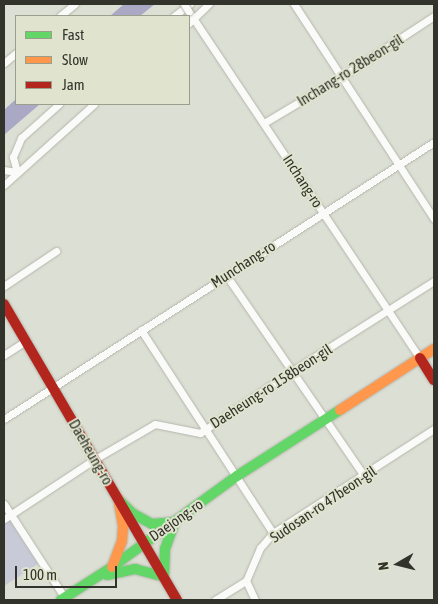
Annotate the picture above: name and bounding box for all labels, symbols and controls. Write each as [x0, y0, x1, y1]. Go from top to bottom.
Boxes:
legend [15, 15, 190, 105]
text: Fast [62, 26, 84, 43]
street label: Inchang-ro 28beon-gil [294, 30, 406, 110]
text: Slow [62, 51, 88, 68]
text: Jam [62, 76, 85, 93]
street label: Inchang-ro [279, 151, 327, 211]
street label: Munchang-ro [207, 236, 279, 292]
street label: Daeheung-ro 158beon-gil [207, 340, 335, 432]
street label: Daeheung-ro [65, 416, 117, 488]
street label: Sudosan-ro 47beon-gil [266, 462, 380, 546]
street label: Daejong-ro [146, 495, 206, 545]
north arrow [373, 539, 423, 589]
scale bar [18, 556, 120, 588]
text: N [375, 561, 392, 571]
text: 100 m [23, 566, 57, 583]

